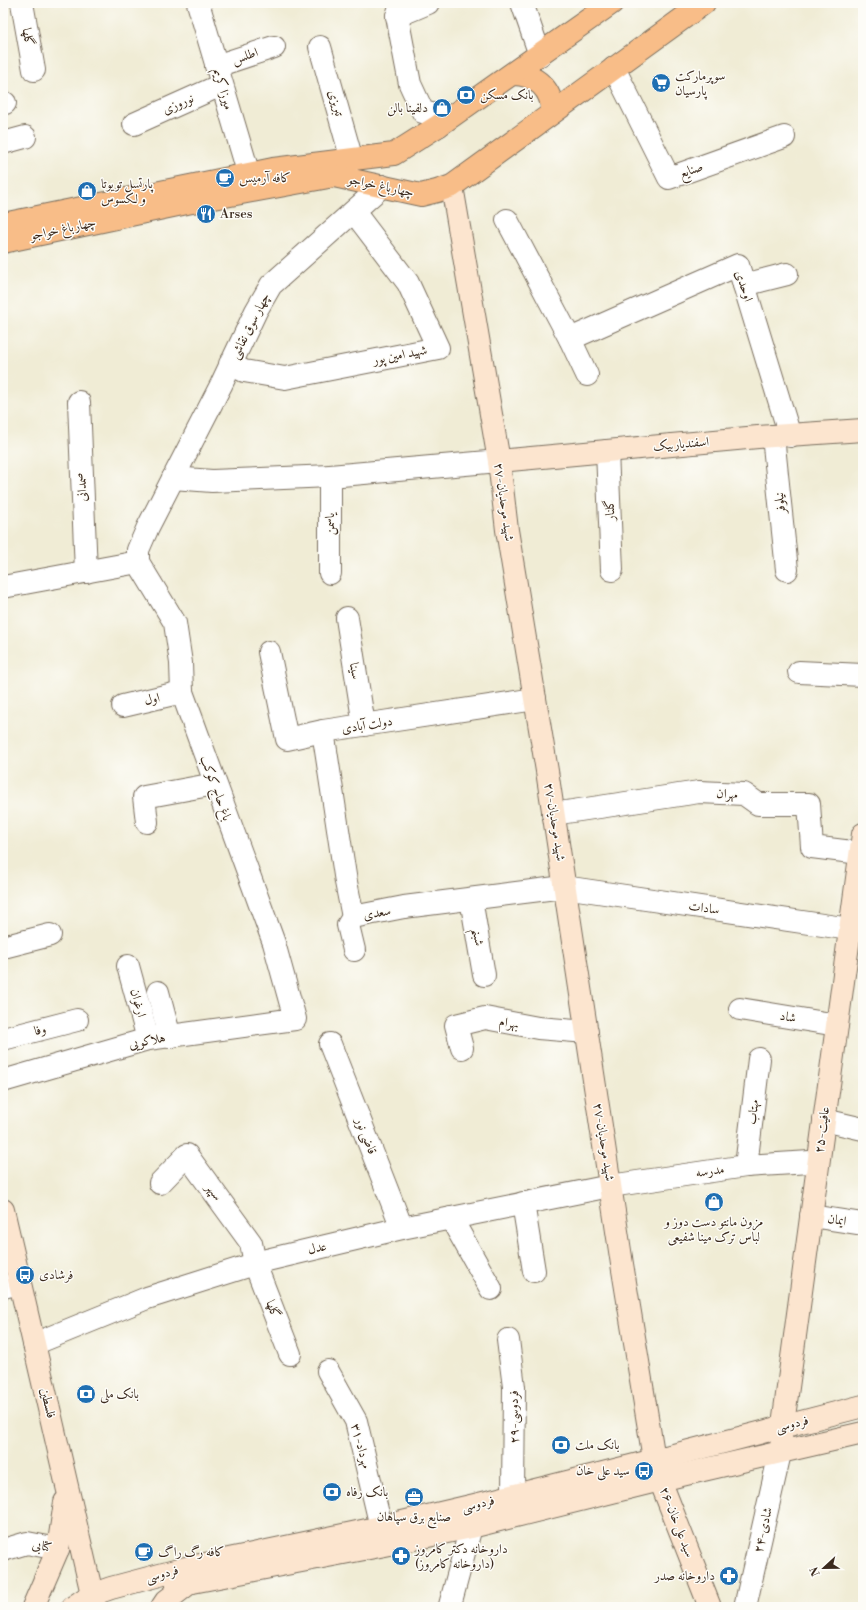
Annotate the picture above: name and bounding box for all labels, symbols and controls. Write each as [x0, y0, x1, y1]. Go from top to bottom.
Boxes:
street label: گلها [19, 27, 37, 47]
street label: اطلس [230, 44, 261, 69]
street label: میرزا کریم [207, 66, 237, 113]
place label: سوپرمارکت پارسیان [675, 68, 726, 100]
supermarket icon: سوپرمارکت پارسیان [650, 72, 672, 94]
bank icon: بانک مسکن [455, 84, 477, 106]
place label: بانک مسکن [480, 87, 533, 104]
street label: تبریزی [325, 88, 348, 119]
street label: نوروزی [160, 90, 196, 118]
shop icon: دلفینا بالن [431, 97, 453, 119]
place label: دلفینا بالن [387, 100, 428, 117]
street label: صنایع [677, 158, 706, 185]
cafe icon: کافه آرمیس [214, 167, 236, 189]
place label: کافه آرمیس [239, 170, 291, 187]
street label: چهارباغ خواجو [344, 171, 415, 204]
place label: پارتسل تویوتا و لکسوس [101, 176, 153, 207]
shop icon: پارتسل تویوتا و لکسوس [76, 180, 98, 202]
restaurant icon: Arses [195, 203, 217, 225]
place label: Arses [219, 206, 253, 222]
street label: چهارباغ خواجو [27, 214, 98, 247]
street label: اوحدی [731, 268, 757, 304]
street label: چهار سوق نقاشی [226, 290, 274, 362]
street label: شهید امین پور [370, 342, 429, 369]
street label: اسفندیاربیک [652, 434, 710, 454]
street label: ۲۷-شهید موحدیان [491, 462, 517, 542]
street label: صمدانی [73, 472, 91, 502]
street label: نیلوفر [771, 491, 789, 517]
street label: گلنار [601, 499, 619, 523]
street label: یاسمن [322, 511, 339, 535]
street label: سینا [346, 661, 364, 681]
street label: اول [142, 689, 162, 709]
street label: دولت آبادی [340, 713, 394, 737]
street label: باغ حاج کوکب [194, 753, 235, 824]
street label: ۲۷-شهید موحدیان [541, 782, 569, 862]
street label: مهران [716, 785, 738, 803]
street label: سادات [687, 898, 721, 918]
street label: سعدی [362, 902, 392, 924]
street label: شبنم [464, 927, 487, 948]
street label: ارغوان [127, 987, 150, 1019]
street label: شاد [779, 1008, 797, 1026]
street label: بهرام [497, 1013, 520, 1036]
street label: وفا [32, 1021, 48, 1039]
street label: هلاکویی [127, 1030, 167, 1052]
street label: مهتاب [744, 1099, 762, 1125]
street label: ۲۷-شهید موحدیان [590, 1102, 618, 1182]
street label: ۲۵-عافیت [811, 1106, 833, 1154]
street label: قاضی نور [350, 1113, 380, 1157]
street label: مدرسه [695, 1161, 725, 1181]
street label: سپهر [200, 1178, 226, 1204]
shop icon: مزون مانتو دست دوز و لباس ترک مینا شفیعی [703, 1191, 725, 1213]
street label: ایمان [826, 1210, 848, 1230]
place label: مزون مانتو دست دوز و لباس ترک مینا شفیعی [663, 1214, 763, 1246]
street label: عدل [306, 1238, 328, 1258]
bus stop icon: فرشادی [14, 1264, 36, 1286]
place label: فرشادی [39, 1267, 74, 1283]
street label: گلها [262, 1298, 284, 1320]
bank icon: بانک ملی [75, 1383, 97, 1405]
street label: فلسطین [37, 1386, 59, 1420]
place label: بانک ملی [100, 1386, 139, 1404]
street label: ۲۹-فردوسی [506, 1390, 523, 1444]
street label: فردوسی [774, 1412, 810, 1437]
street label: ۳۱-مهرداد [347, 1422, 375, 1470]
bank icon: بانک ملت [550, 1434, 572, 1456]
place label: بانک ملت [575, 1437, 619, 1453]
bus stop icon: سید علی خان [633, 1460, 655, 1482]
place label: سید علی خان [576, 1463, 630, 1481]
bank icon: بانک رفاه [321, 1481, 343, 1503]
place label: بانک رفاه [346, 1484, 388, 1500]
street label: ۲۶-سید علی خان [654, 1484, 698, 1560]
office icon: صنایع برق سپاهان [403, 1486, 425, 1508]
street label: فردوسی [460, 1492, 496, 1517]
street label: ۲۴-شادی [750, 1506, 776, 1554]
place label: صنایع برق سپاهان [377, 1509, 451, 1529]
street label: کتابی [31, 1536, 53, 1557]
cafe icon: کافه رگ راگ [133, 1541, 155, 1563]
place label: داروخانه دکتر کامروز (داروخانه کامروز) [413, 1541, 508, 1573]
place label: کافه رگ راگ [158, 1544, 225, 1560]
pharmacy icon: داروخانه دکتر کامروز (داروخانه کامروز) [390, 1545, 412, 1567]
north arrow [804, 1548, 844, 1588]
street label: فردوسی [144, 1562, 181, 1587]
text: N [807, 1564, 824, 1578]
pharmacy icon: داروخانه صدر [718, 1565, 740, 1587]
place label: داروخانه صدر [653, 1568, 715, 1584]

